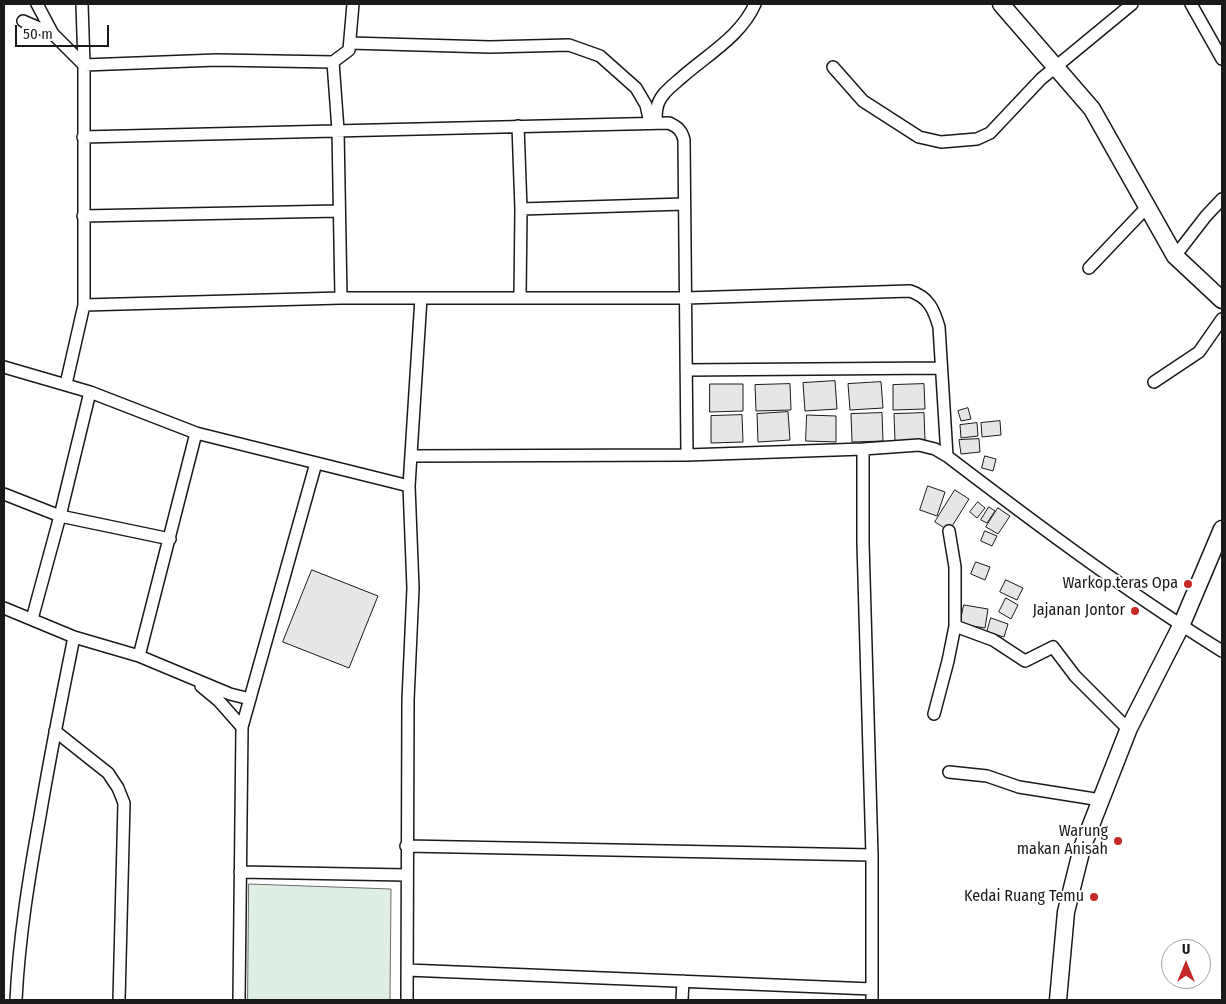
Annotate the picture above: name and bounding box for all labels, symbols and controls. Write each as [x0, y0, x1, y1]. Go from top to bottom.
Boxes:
scale bar [18, 15, 111, 47]
text: 50 m [23, 25, 53, 43]
place label: Warkop teras Opa [1063, 574, 1178, 594]
marker: Warkop teras Opa [1182, 578, 1194, 590]
place label: Jajanan Jontor [1032, 601, 1125, 621]
marker: Jajanan Jontor [1129, 605, 1141, 617]
place label: Warung makan Anisah [1017, 822, 1108, 860]
marker: Warung makan Anisah [1112, 835, 1124, 847]
place label: Kedai Ruang Temu [964, 887, 1084, 907]
marker: Kedai Ruang Temu [1088, 891, 1100, 903]
north arrow [1161, 939, 1211, 989]
text: U [1182, 941, 1190, 958]

